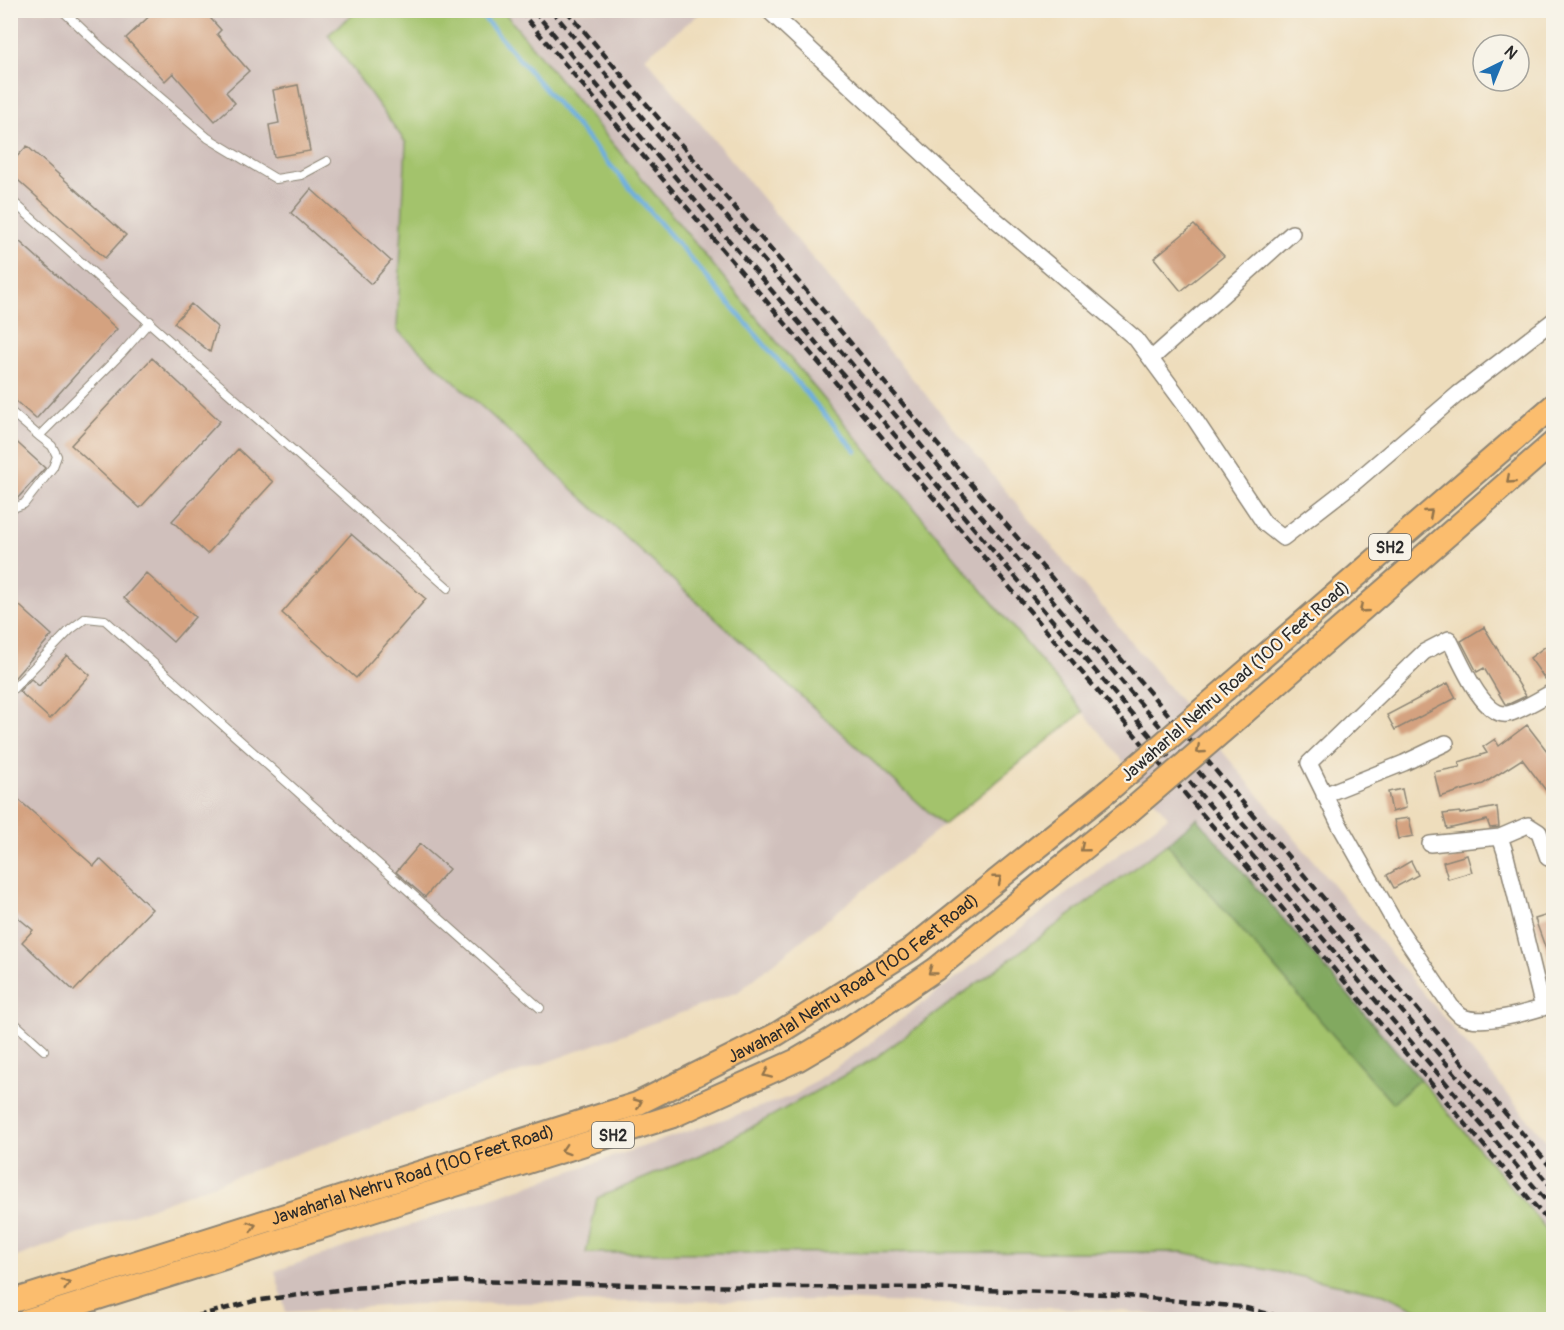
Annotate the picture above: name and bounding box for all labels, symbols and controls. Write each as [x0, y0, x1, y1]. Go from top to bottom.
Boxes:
north arrow [1471, 33, 1531, 93]
text: N [1500, 42, 1521, 64]
one-way arrow [1506, 473, 1516, 484]
one-way arrow [1422, 509, 1433, 520]
road number: SH2 [1369, 534, 1411, 560]
street label: Jawaharlal Nehru Road (100 Feet Road) [1116, 576, 1354, 787]
one-way arrow [1359, 602, 1370, 613]
one-way arrow [1196, 743, 1207, 754]
one-way arrow [1080, 841, 1091, 852]
one-way arrow [991, 875, 1002, 886]
street label: Jawaharlal Nehru Road (100 Feet Road) [724, 888, 983, 1069]
one-way arrow [928, 964, 939, 975]
one-way arrow [762, 1066, 773, 1078]
one-way arrow [632, 1098, 643, 1110]
street label: Jawaharlal Nehru Road (100 Feet Road) [268, 1120, 557, 1231]
road number: SH2 [592, 1122, 634, 1148]
one-way arrow [560, 1143, 571, 1155]
one-way arrow [246, 1220, 257, 1233]
one-way arrow [60, 1279, 71, 1291]

